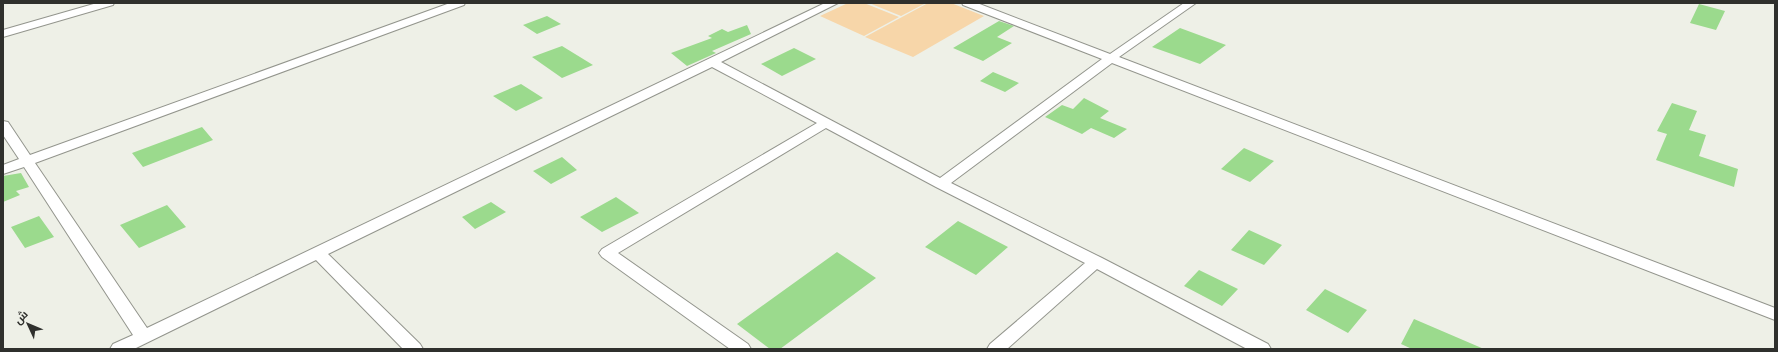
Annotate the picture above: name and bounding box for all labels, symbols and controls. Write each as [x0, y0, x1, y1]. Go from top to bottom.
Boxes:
north arrow [8, 304, 48, 344]
text: ش [11, 307, 31, 328]

